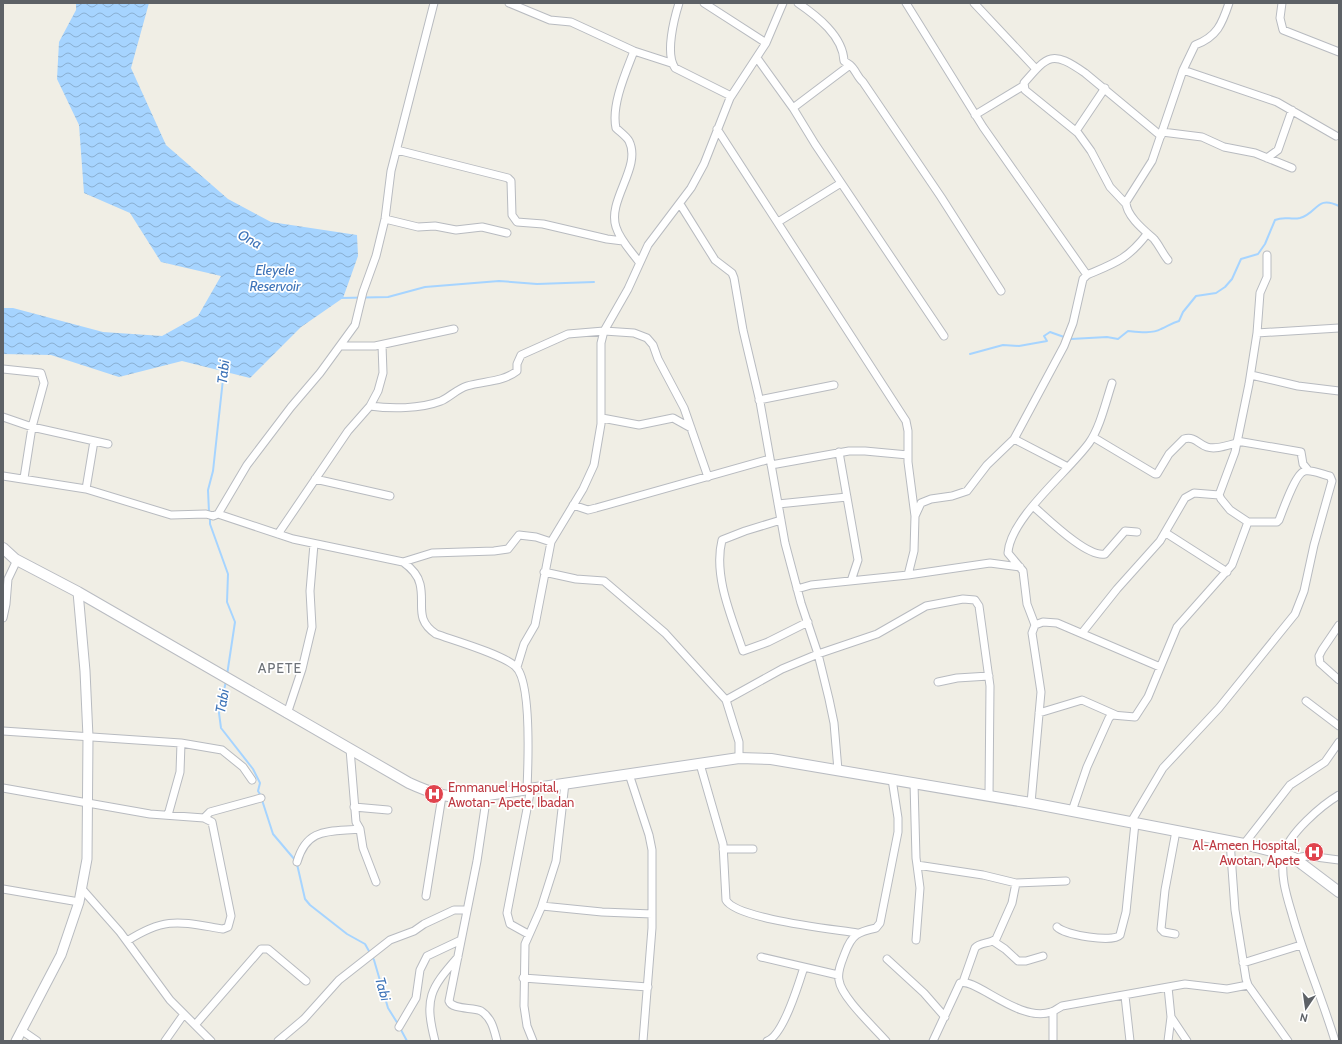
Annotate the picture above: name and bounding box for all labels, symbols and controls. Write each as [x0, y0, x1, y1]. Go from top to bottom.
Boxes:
water label: Ona [235, 225, 265, 253]
water label: Eleyele Reservoir [250, 261, 301, 295]
water label: Tabi [213, 358, 233, 385]
district label: APETE [258, 659, 302, 677]
water label: Tabi [211, 687, 233, 714]
place label: Emmanuel Hospital, Awotan- Apete, Ibadan [448, 779, 574, 810]
hospital icon: Emmanuel Hospital, Awotan- Apete, Ibadan [423, 783, 445, 805]
place label: Al-Ameen Hospital, Awotan, Apete [1193, 837, 1300, 868]
hospital icon: Al-Ameen Hospital, Awotan, Apete [1303, 841, 1325, 863]
water label: Tabi [371, 975, 395, 1004]
north arrow [1286, 988, 1326, 1028]
text: N [1298, 1010, 1309, 1025]

